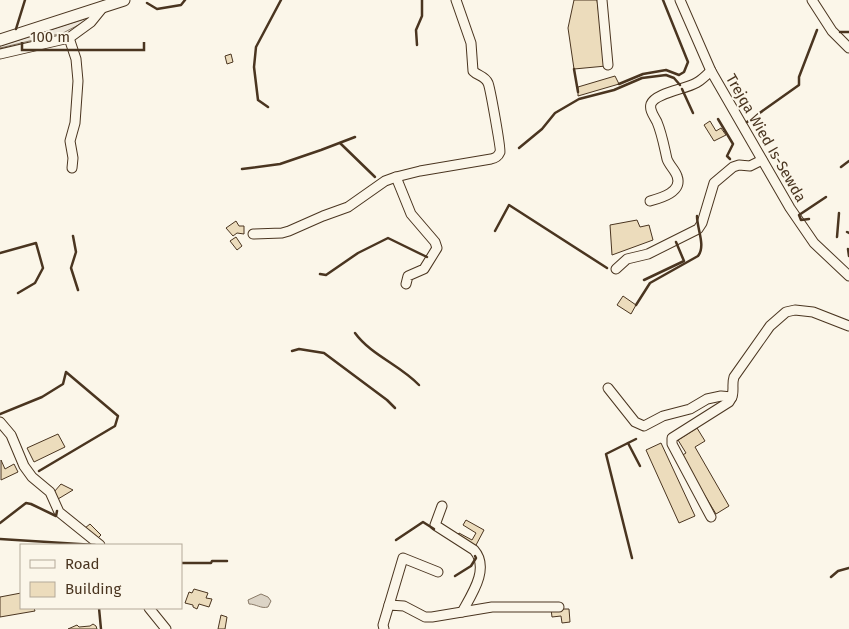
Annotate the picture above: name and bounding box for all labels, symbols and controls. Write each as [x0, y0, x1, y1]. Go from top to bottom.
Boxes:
scale bar [22, 20, 145, 52]
text: 100 m [30, 28, 70, 46]
street label: Trejqa Wied Is-Sewda [722, 71, 810, 205]
legend [20, 544, 182, 609]
text: Road [65, 555, 100, 573]
text: Building [65, 580, 121, 598]

